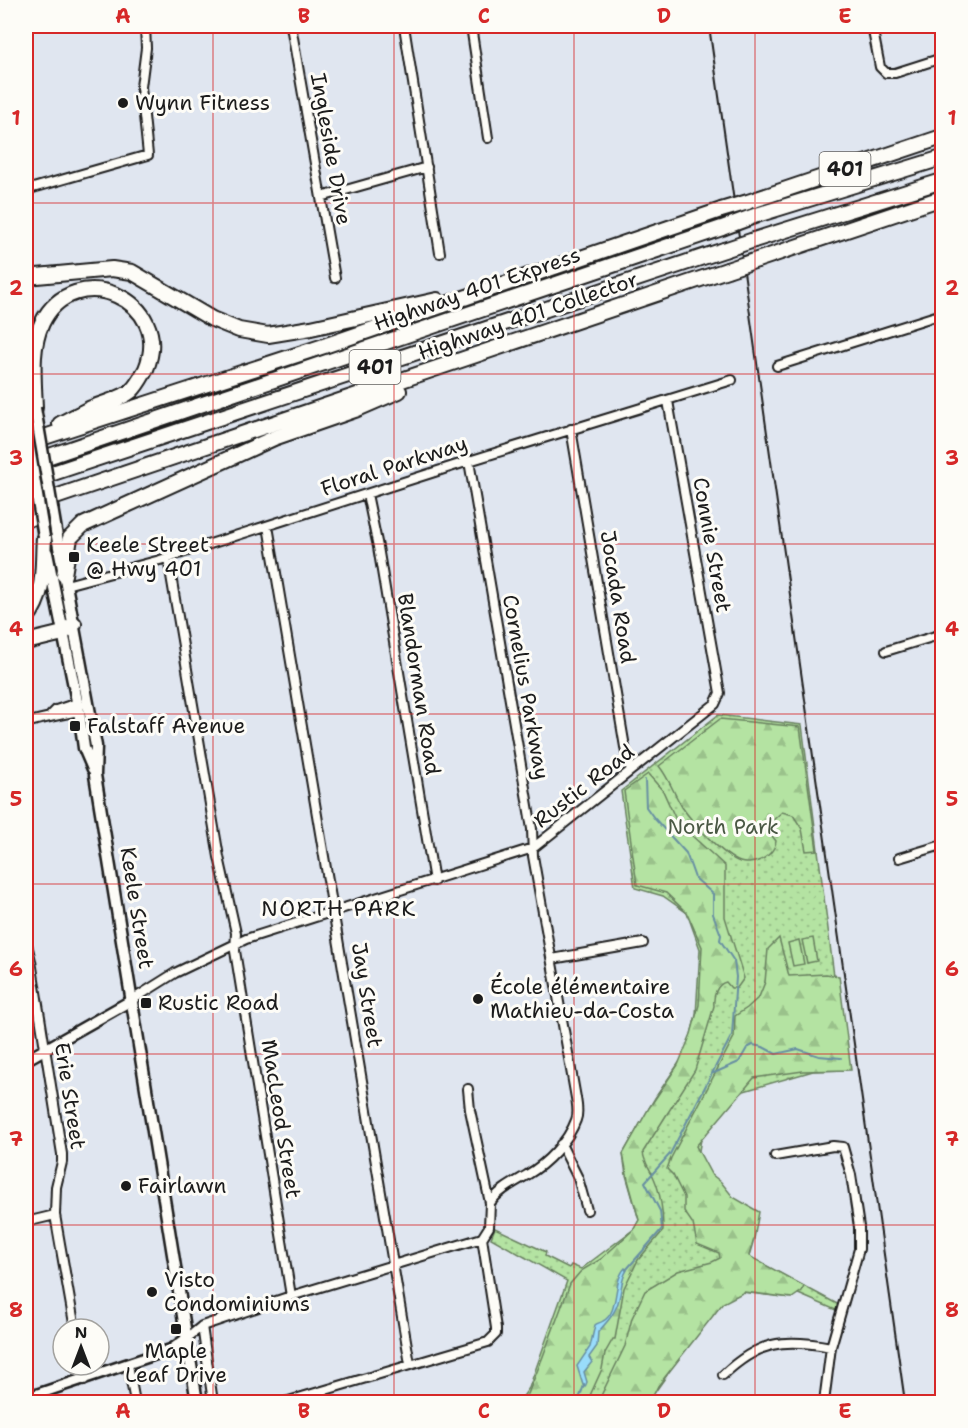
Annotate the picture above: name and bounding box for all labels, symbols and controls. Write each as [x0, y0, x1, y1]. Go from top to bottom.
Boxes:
text: A [115, 3, 131, 29]
text: B [298, 3, 310, 29]
text: C [478, 3, 490, 29]
text: D [657, 3, 671, 29]
text: E [838, 3, 852, 29]
street label: Ingleside Drive [304, 71, 358, 227]
place label: Wynn Fitness [135, 89, 270, 117]
marker: Wynn Fitness [116, 96, 130, 110]
text: 1 [11, 105, 21, 131]
text: 1 [947, 105, 957, 131]
road number: 401 [820, 152, 870, 186]
street label: Highway 401 Express [370, 240, 584, 338]
street label: Highway 401 Collector [414, 265, 642, 367]
text: 2 [9, 275, 23, 301]
text: 2 [945, 275, 959, 301]
road number: 401 [350, 350, 400, 384]
street label: Floral Parkway [317, 429, 471, 503]
text: 3 [9, 445, 23, 471]
text: 3 [945, 445, 959, 471]
street label: Connie Street [686, 475, 738, 615]
street label: Jocada Road [594, 528, 642, 666]
place label: Keele Street @ Hwy 401 [86, 531, 209, 583]
marker: Keele Street @ Hwy 401 [67, 550, 81, 564]
street label: Blandorman Road [391, 591, 447, 777]
street label: Cornelius Parkway [496, 592, 556, 782]
text: 4 [9, 616, 23, 642]
text: 4 [945, 616, 959, 642]
place label: Falstaff Avenue [87, 712, 245, 740]
marker: Falstaff Avenue [68, 719, 82, 733]
street label: Rustic Road [528, 738, 640, 834]
text: 5 [10, 786, 22, 812]
text: 5 [946, 786, 958, 812]
park label: North Park [667, 813, 779, 841]
street label: Keele Street [114, 845, 160, 971]
district label: NORTH PARK [261, 894, 417, 923]
street label: Jay Street [345, 940, 389, 1050]
text: 6 [9, 956, 23, 982]
text: 6 [945, 956, 959, 982]
place label: École élémentaire Mathieu-da-Costa [490, 972, 674, 1025]
place label: Rustic Road [158, 989, 279, 1017]
marker: École élémentaire Mathieu-da-Costa [471, 992, 485, 1006]
marker: Rustic Road [139, 996, 153, 1010]
street label: MacLeod Street [255, 1037, 307, 1201]
street label: Erie Street [48, 1041, 92, 1151]
text: 7 [9, 1126, 23, 1152]
text: 7 [945, 1126, 959, 1152]
place label: Fairlawn [138, 1172, 227, 1200]
marker: Fairlawn [119, 1179, 133, 1193]
place label: Visto Condominiums [164, 1266, 310, 1318]
marker: Visto Condominiums [145, 1285, 159, 1299]
text: 8 [9, 1297, 23, 1323]
text: 8 [945, 1297, 959, 1323]
north arrow [51, 1317, 111, 1377]
text: N [75, 1322, 87, 1343]
marker: Maple Leaf Drive [169, 1322, 183, 1336]
place label: Maple Leaf Drive [125, 1337, 227, 1389]
text: A [115, 1398, 131, 1424]
text: B [298, 1398, 310, 1424]
text: C [478, 1398, 490, 1424]
text: D [657, 1398, 671, 1424]
text: E [838, 1398, 852, 1424]

